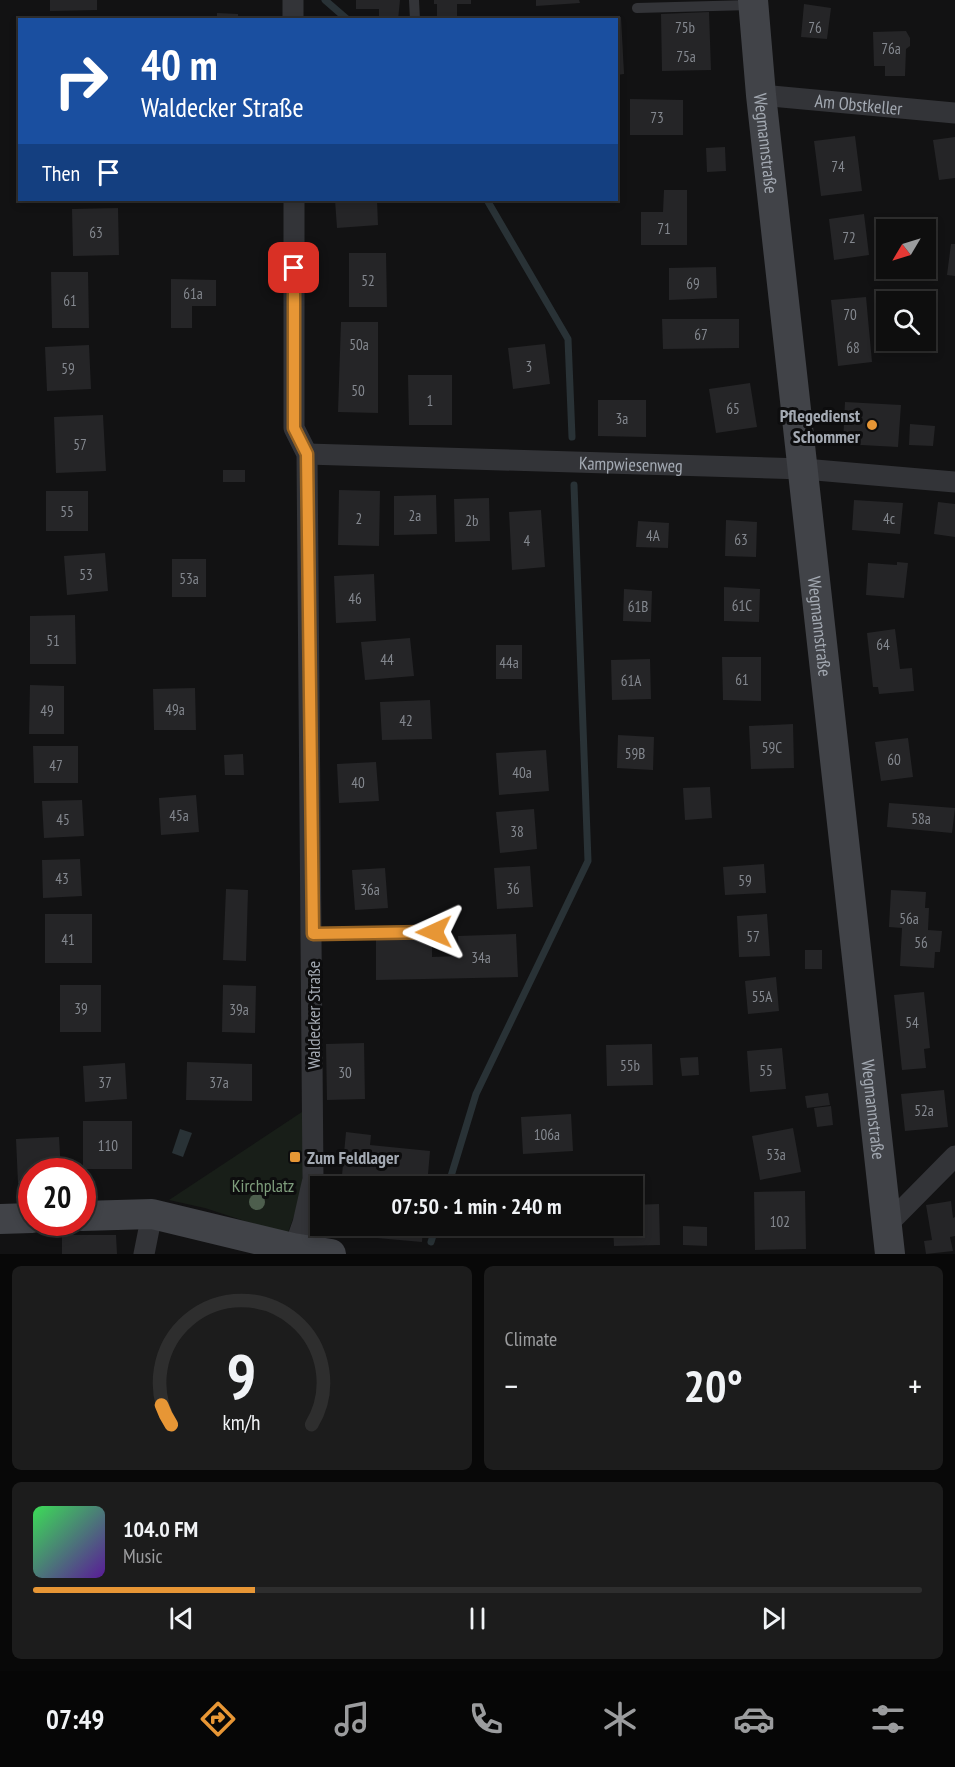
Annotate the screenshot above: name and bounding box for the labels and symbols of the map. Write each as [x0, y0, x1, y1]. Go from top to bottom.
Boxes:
house number: 75b [675, 18, 695, 37]
house number: 76 [808, 18, 822, 37]
house number: 76a [881, 39, 901, 58]
house number: 75a [676, 47, 696, 66]
street label: Am Obstkeller [814, 89, 903, 120]
street label: Wegmannstraße [749, 92, 783, 195]
house number: 73 [650, 108, 664, 127]
house number: 74 [831, 157, 845, 176]
house number: 71 [657, 219, 671, 238]
north arrow [876, 219, 936, 279]
house number: 63 [89, 223, 103, 242]
house number: 72 [842, 228, 856, 247]
pin [268, 242, 319, 293]
house number: 52 [361, 271, 375, 290]
house number: 69 [686, 274, 700, 293]
house number: 61a [183, 284, 203, 303]
house number: 61 [63, 291, 77, 310]
house number: 70 [843, 305, 857, 324]
house number: 67 [694, 325, 708, 344]
house number: 50a [349, 335, 369, 354]
house number: 68 [846, 338, 860, 357]
house number: 3 [526, 357, 532, 376]
house number: 59 [61, 359, 75, 378]
house number: 50 [351, 381, 365, 400]
house number: 1 [427, 391, 433, 410]
house number: 65 [726, 399, 740, 418]
place label: Pflegedienst Schommer [780, 404, 861, 448]
house number: 3a [616, 409, 628, 428]
marker: Pflegedienst Schommer [865, 418, 879, 432]
house number: 57 [73, 435, 87, 454]
street label: Kampwiesenweg [579, 451, 683, 477]
house number: 55 [60, 502, 74, 521]
house number: 2a [409, 506, 421, 525]
house number: 2 [356, 509, 362, 528]
house number: 4c [883, 509, 896, 528]
house number: 2b [465, 511, 479, 530]
house number: 4A [646, 526, 661, 545]
house number: 63 [734, 530, 748, 549]
house number: 4 [524, 531, 531, 550]
house number: 53 [79, 565, 93, 584]
house number: 53a [179, 569, 199, 588]
street label: Wegmannstraße [803, 575, 837, 678]
house number: 46 [348, 589, 362, 608]
house number: 61C [732, 596, 752, 615]
house number: 61B [628, 597, 648, 616]
house number: 51 [46, 631, 60, 650]
house number: 64 [876, 635, 890, 654]
house number: 44 [380, 650, 394, 669]
house number: 44a [499, 653, 519, 672]
house number: 61 [735, 670, 749, 689]
house number: 61A [621, 671, 642, 690]
house number: 49a [165, 700, 185, 719]
house number: 49 [40, 701, 54, 720]
house number: 42 [399, 711, 413, 730]
house number: 59C [762, 738, 782, 757]
house number: 59B [625, 744, 645, 763]
house number: 60 [887, 750, 901, 769]
house number: 47 [49, 756, 63, 775]
house number: 40a [512, 763, 532, 782]
house number: 40 [351, 773, 365, 792]
house number: 45a [169, 806, 189, 825]
house number: 58a [911, 809, 931, 828]
house number: 45 [56, 810, 70, 829]
house number: 38 [510, 822, 524, 841]
house number: 43 [55, 869, 69, 888]
house number: 59 [738, 871, 752, 890]
house number: 36 [506, 879, 520, 898]
house number: 36a [360, 880, 380, 899]
position arrow [402, 900, 466, 964]
house number: 56a [899, 909, 919, 928]
house number: 57 [746, 927, 760, 946]
house number: 41 [61, 930, 75, 949]
house number: 56 [914, 933, 928, 952]
house number: 34a [471, 948, 491, 967]
street label: Waldecker Straße [302, 961, 325, 1069]
house number: 55A [752, 987, 773, 1006]
house number: 39 [74, 999, 88, 1018]
house number: 39a [229, 1000, 249, 1019]
house number: 54 [905, 1013, 919, 1032]
house number: 55b [620, 1056, 640, 1075]
street label: Wegmannstraße [857, 1058, 891, 1161]
house number: 55 [759, 1061, 773, 1080]
house number: 30 [338, 1063, 352, 1082]
house number: 37 [98, 1073, 112, 1092]
house number: 37a [209, 1073, 229, 1092]
house number: 52a [914, 1101, 934, 1120]
house number: 106a [534, 1125, 560, 1144]
house number: 110 [98, 1136, 118, 1155]
house number: 53a [766, 1145, 786, 1164]
place label: Zum Feldlager [307, 1146, 400, 1169]
marker: Zum Feldlager [288, 1150, 302, 1164]
speed limit sign: 20 [18, 1158, 96, 1236]
park label: Kirchplatz [232, 1174, 294, 1197]
house number: 102 [770, 1212, 790, 1231]

